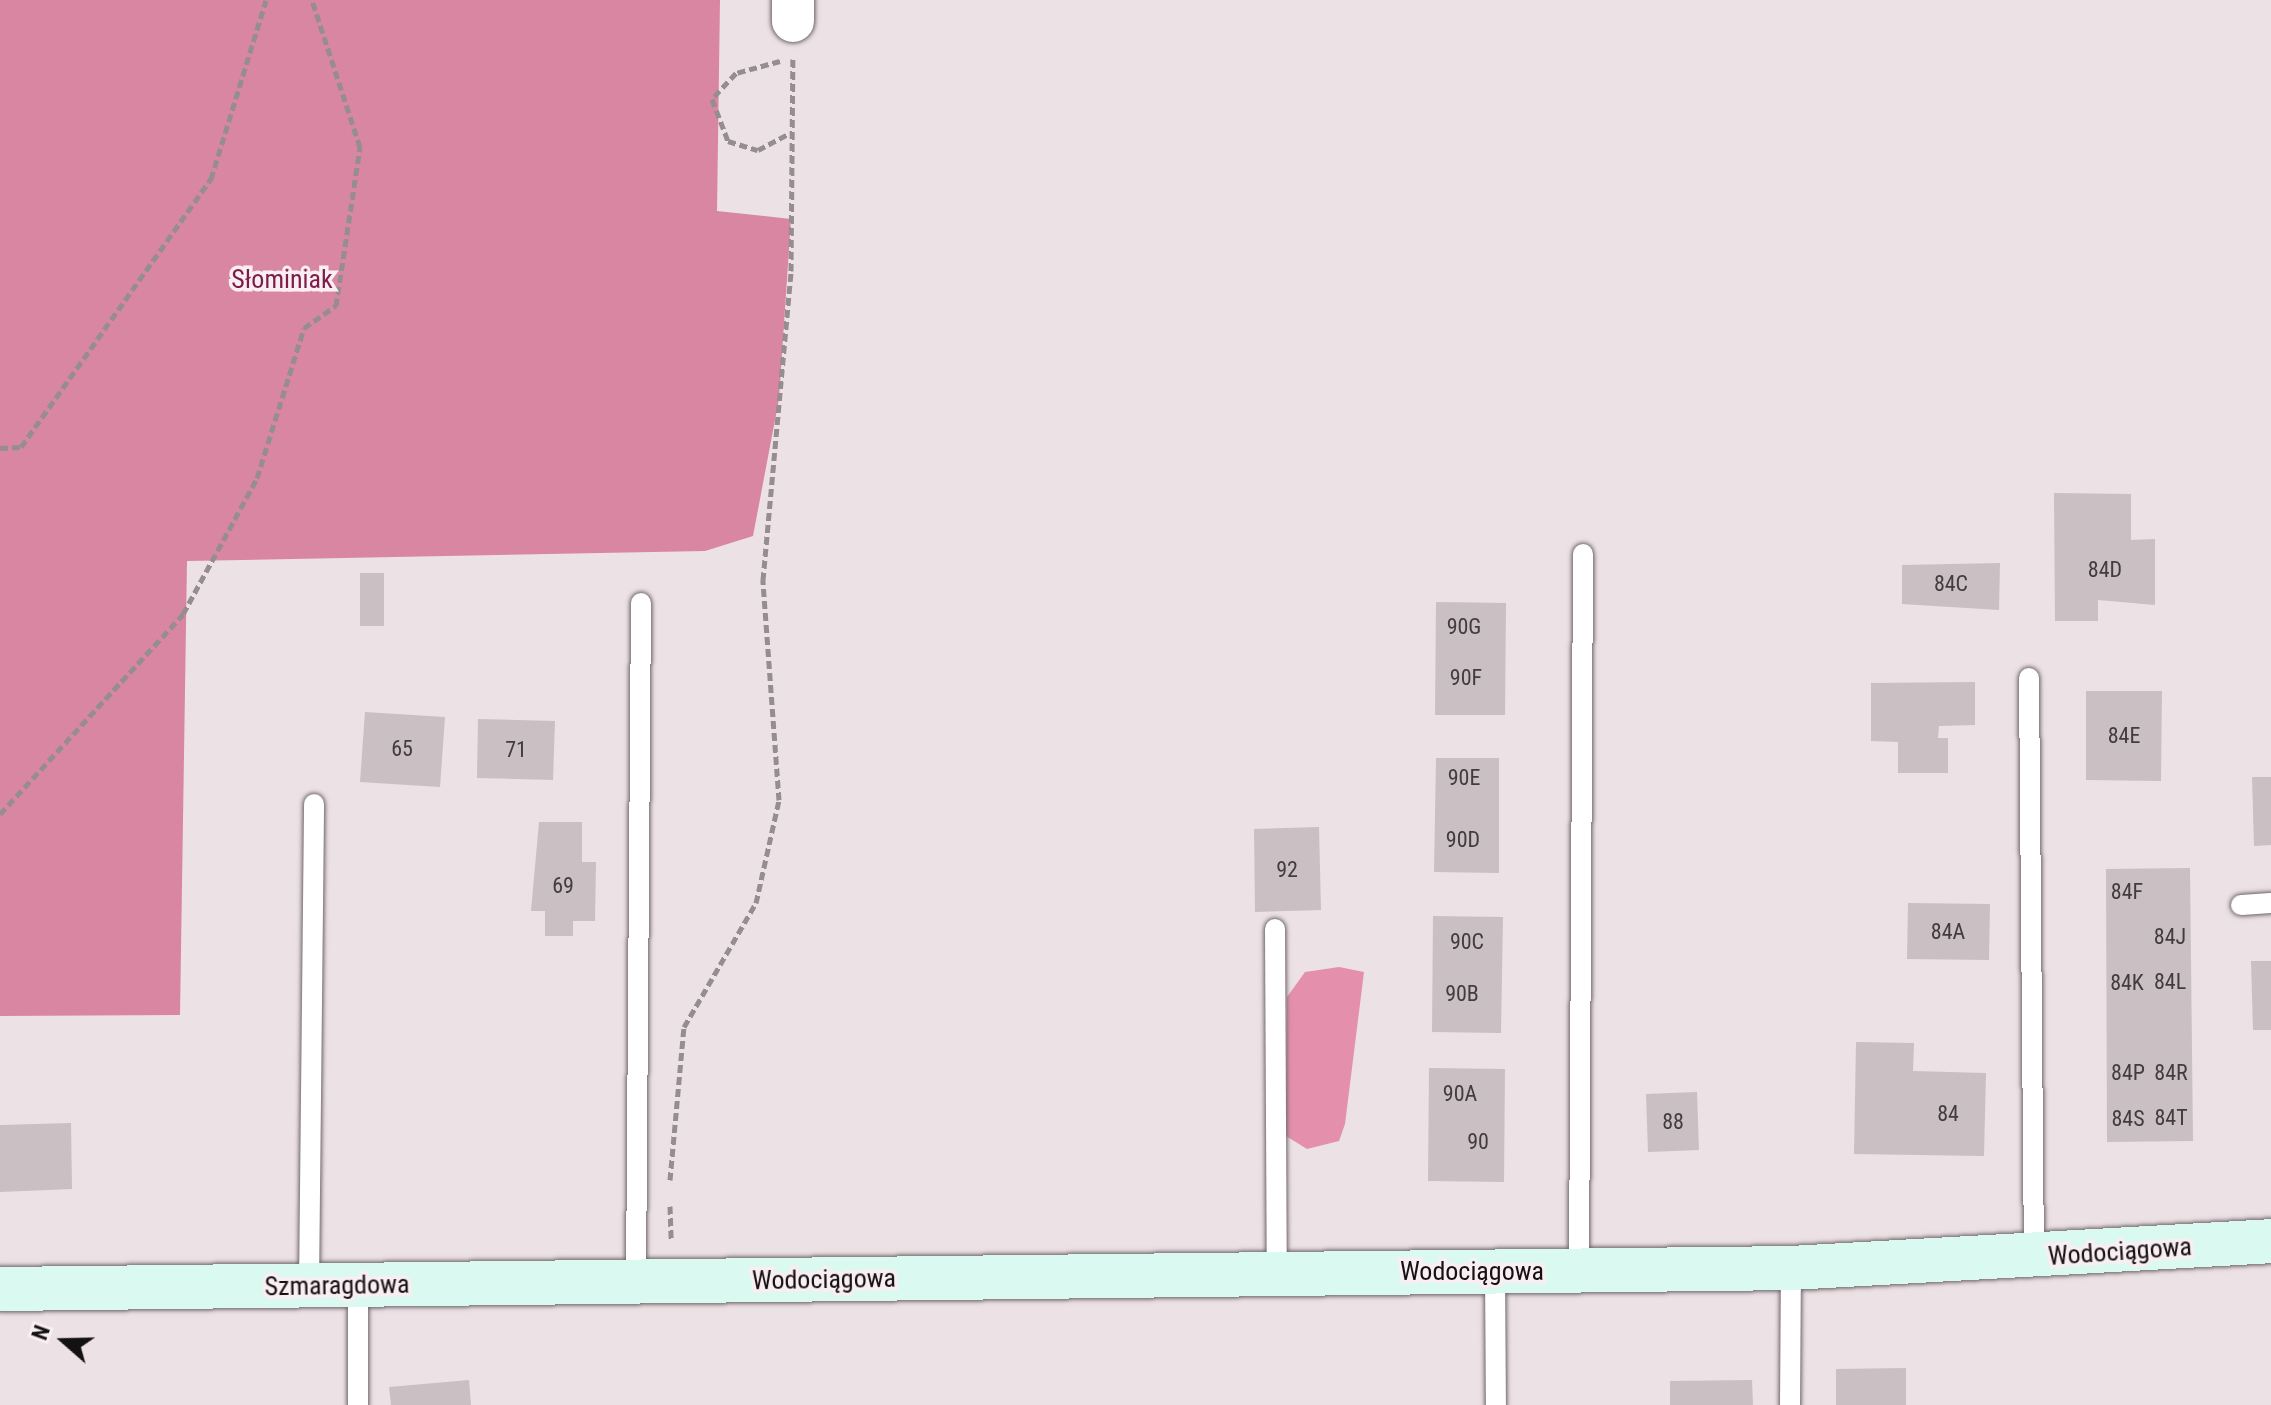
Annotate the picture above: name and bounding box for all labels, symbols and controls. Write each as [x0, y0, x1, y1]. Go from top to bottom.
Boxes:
park label: Słominiak [231, 264, 333, 296]
house number: 84D [2088, 557, 2122, 583]
house number: 84C [1934, 571, 1968, 597]
house number: 90G [1447, 614, 1481, 640]
house number: 90F [1450, 665, 1482, 691]
house number: 84E [2108, 723, 2140, 749]
house number: 65 [391, 736, 413, 762]
house number: 71 [505, 737, 527, 763]
house number: 90E [1448, 765, 1480, 791]
house number: 90D [1446, 827, 1480, 853]
house number: 92 [1276, 857, 1298, 883]
house number: 69 [552, 873, 574, 899]
house number: 84F [2111, 879, 2143, 905]
house number: 84A [1931, 919, 1965, 945]
house number: 84J [2154, 924, 2186, 950]
house number: 90C [1450, 929, 1484, 955]
house number: 84L [2154, 969, 2186, 995]
house number: 84K [2110, 970, 2144, 996]
house number: 90B [1445, 981, 1479, 1007]
house number: 84P [2111, 1060, 2145, 1086]
house number: 84R [2154, 1060, 2188, 1086]
house number: 90A [1443, 1081, 1477, 1107]
house number: 84 [1937, 1101, 1959, 1127]
house number: 84T [2154, 1105, 2188, 1131]
house number: 84S [2111, 1106, 2145, 1132]
house number: 88 [1662, 1109, 1684, 1135]
house number: 90 [1467, 1129, 1489, 1155]
street label: Wodociągowa [2047, 1231, 2193, 1273]
street label: Wodociągowa [1400, 1256, 1544, 1288]
street label: Wodociągowa [752, 1263, 896, 1297]
street label: Szmaragdowa [264, 1269, 410, 1303]
north arrow [24, 1301, 104, 1381]
text: N [27, 1322, 55, 1343]

